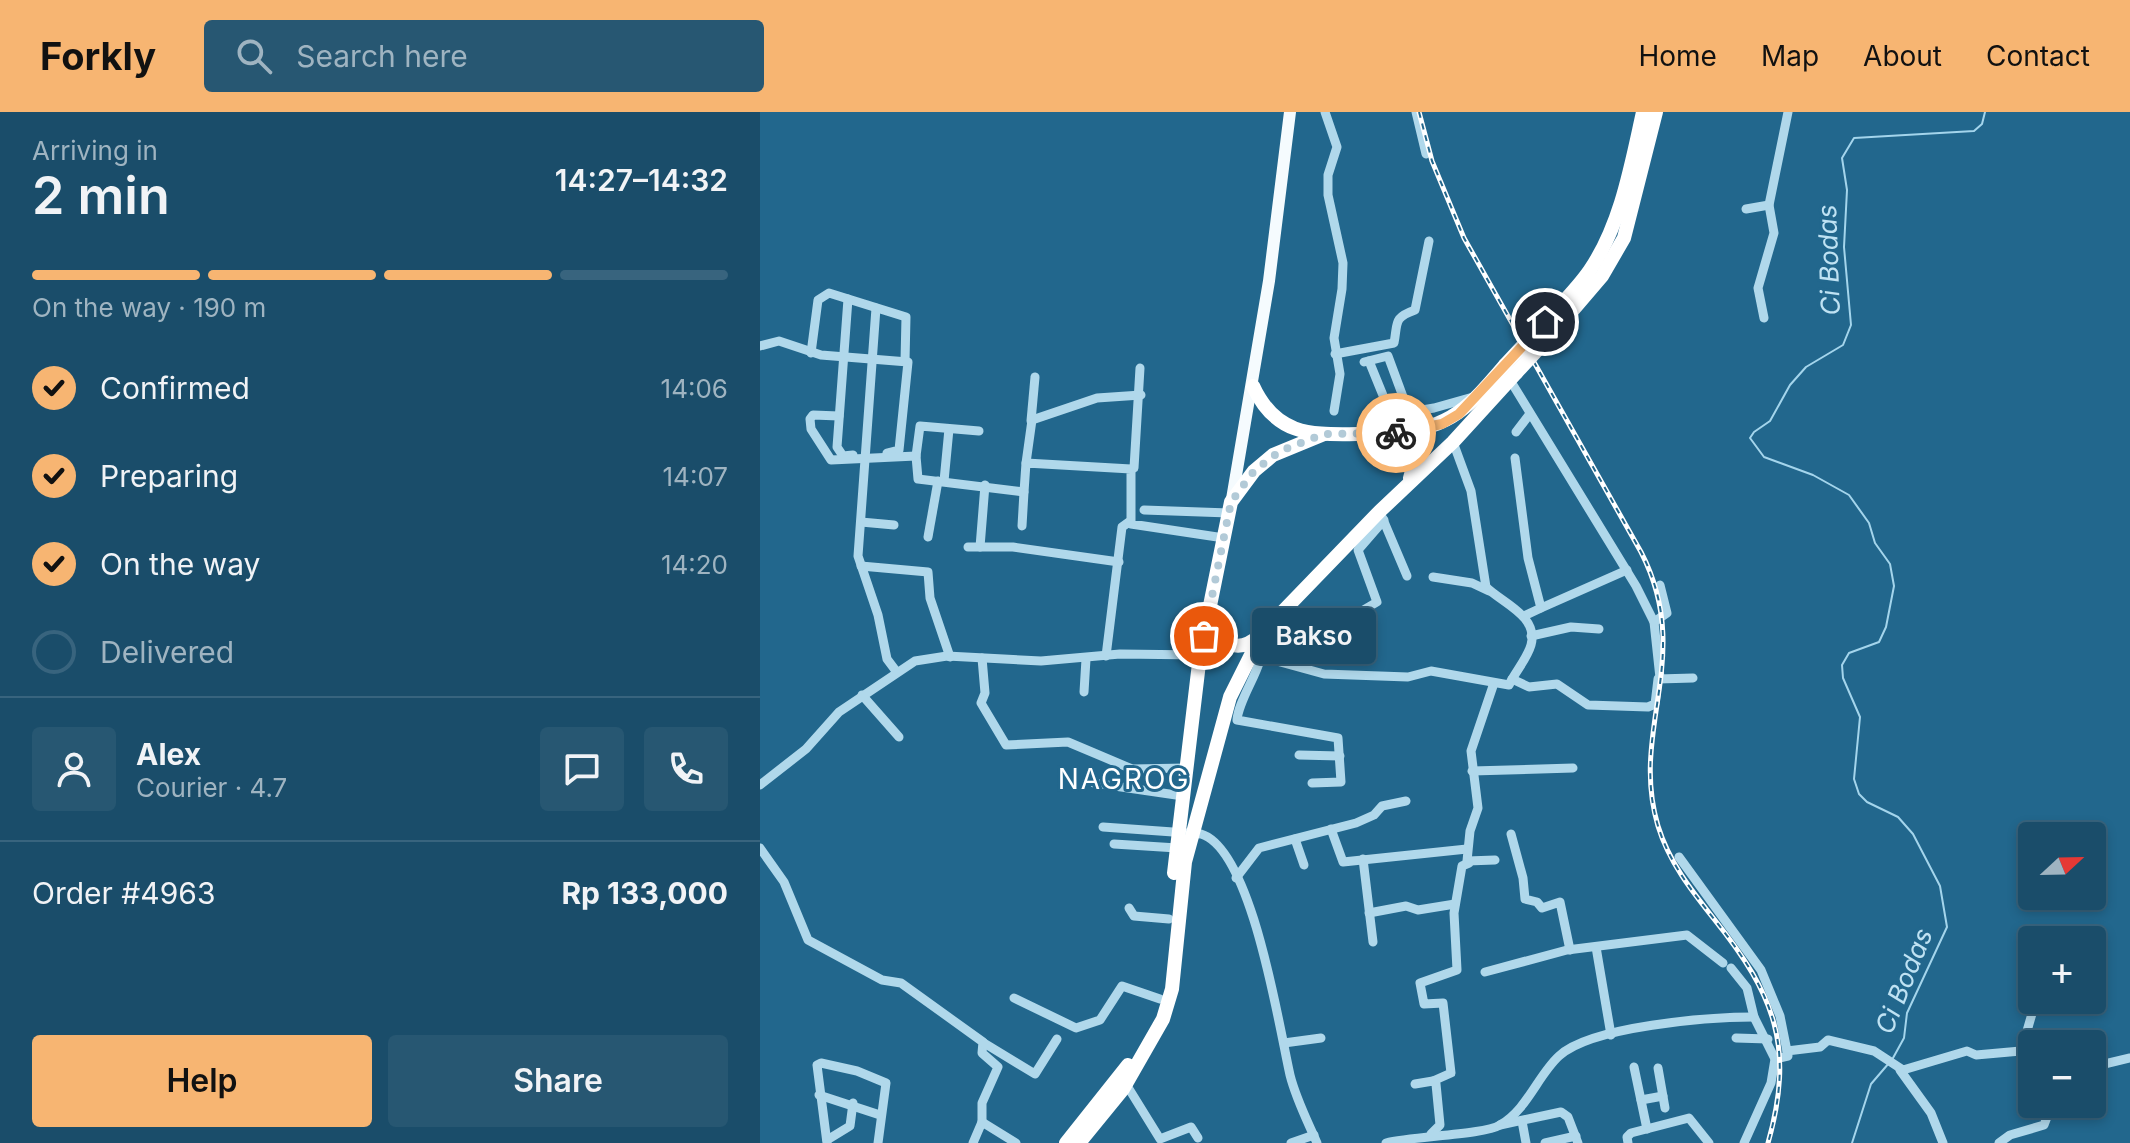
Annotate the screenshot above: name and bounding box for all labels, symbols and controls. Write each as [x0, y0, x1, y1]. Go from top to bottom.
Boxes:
search box [204, 20, 764, 92]
text: Forkly [40, 33, 156, 79]
icon: search [232, 34, 276, 78]
text: Search here [296, 38, 468, 74]
text: Home [1638, 39, 1717, 73]
text: Map [1761, 39, 1819, 73]
text: About [1863, 39, 1942, 73]
text: Contact [1986, 39, 2090, 73]
text: Arriving in [32, 135, 158, 166]
text: 14:27–14:32 [555, 162, 728, 198]
text: 2 min [32, 164, 170, 227]
water label: Ci Bodas [1811, 204, 1846, 316]
pin [1511, 288, 1579, 356]
text: On the way · 190 m [32, 292, 266, 323]
icon: home [1523, 300, 1567, 344]
icon: check [32, 366, 76, 410]
text: Confirmed [100, 370, 250, 406]
text: 14:06 [661, 373, 728, 404]
courier [1356, 393, 1436, 473]
icon: bike [1374, 411, 1418, 455]
icon: check [32, 454, 76, 498]
text: Preparing [100, 458, 238, 494]
text: 14:07 [663, 461, 728, 492]
icon: check [32, 542, 76, 586]
text: On the way [100, 546, 260, 582]
text: 14:20 [661, 549, 728, 580]
pin [1170, 602, 1238, 670]
callout: Bakso [1252, 608, 1376, 664]
icon: bag [1182, 614, 1226, 658]
text: Bakso [1276, 620, 1352, 651]
text: Delivered [100, 634, 234, 670]
button: person [32, 727, 116, 811]
button: chat [540, 727, 624, 811]
button: phone [644, 727, 728, 811]
text: Alex [136, 736, 201, 772]
district label: NAGROG [1058, 762, 1190, 796]
text: Courier · 4.7 [136, 772, 287, 803]
north arrow [2018, 822, 2106, 910]
map controls [2018, 822, 2106, 1118]
text: Order #4963 [32, 875, 215, 911]
text: Rp 133,000 [561, 875, 728, 911]
water label: Ci Bodas [1868, 924, 1939, 1038]
button: + [2018, 926, 2106, 1014]
button: − [2018, 1030, 2106, 1118]
button: Help [32, 1035, 372, 1127]
button: Share [388, 1035, 728, 1127]

